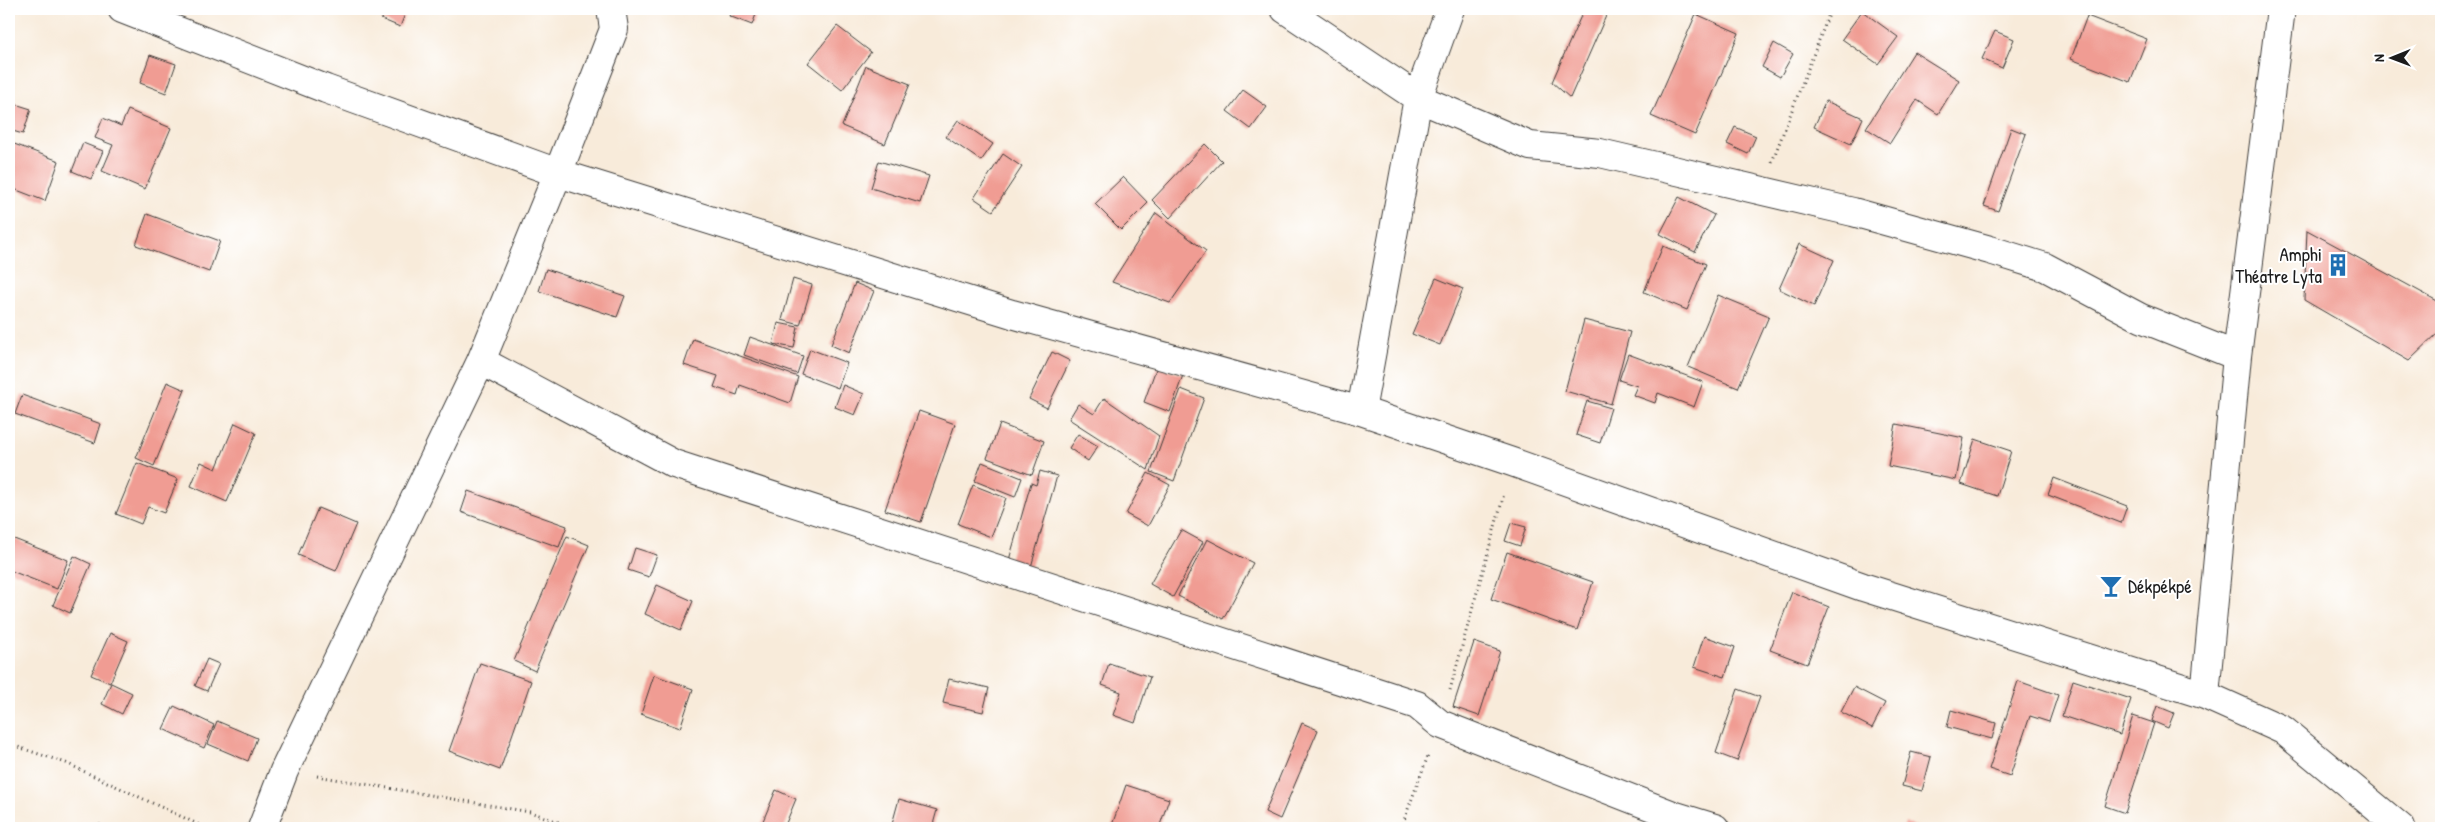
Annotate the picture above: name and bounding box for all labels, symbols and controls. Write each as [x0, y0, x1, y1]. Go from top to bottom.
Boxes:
north arrow [2368, 32, 2418, 82]
text: N [2369, 54, 2388, 62]
place label: Amphi Théatre Lyta [2235, 241, 2323, 289]
building icon: Amphi Théatre Lyta [2325, 252, 2351, 278]
bar icon: Dékpékpé [2098, 573, 2124, 599]
place label: Dékpékpé [2128, 573, 2192, 599]

